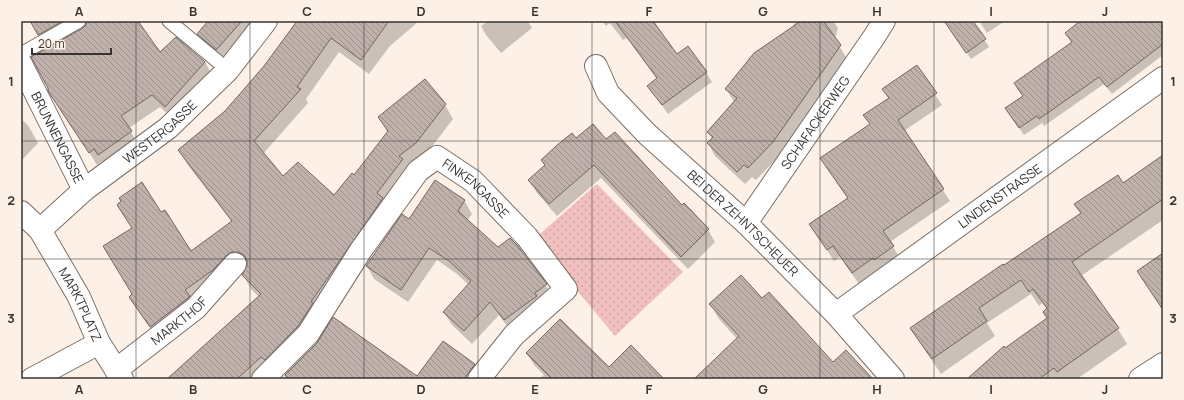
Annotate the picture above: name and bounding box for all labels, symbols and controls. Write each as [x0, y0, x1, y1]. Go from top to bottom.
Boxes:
text: A [75, 2, 84, 20]
text: B [189, 2, 197, 20]
text: C [302, 2, 312, 20]
text: D [416, 2, 426, 20]
text: E [531, 2, 539, 20]
text: F [646, 2, 653, 20]
text: G [758, 2, 768, 20]
text: H [872, 2, 882, 20]
text: I [989, 2, 993, 20]
text: J [1102, 2, 1108, 20]
scale bar [32, 30, 111, 56]
text: 20 m [38, 35, 65, 52]
text: 1 [8, 72, 14, 90]
street label: SCHAFACKERWEG [777, 72, 854, 173]
text: 1 [1170, 72, 1176, 90]
street label: BRUNNENGASSE [27, 89, 88, 186]
street label: WESTERGASSE [119, 96, 201, 168]
street label: FINKENGASSE [439, 154, 513, 222]
street label: LINDENSTRASSE [954, 159, 1045, 232]
street label: BEI DER ZEHNTSCHEUER [683, 166, 803, 280]
text: 2 [7, 191, 15, 209]
text: 2 [1169, 191, 1177, 209]
street label: MARKTPLATZ [55, 264, 106, 344]
street label: MARKTHOF [147, 292, 211, 349]
text: 3 [7, 309, 15, 327]
text: 3 [1169, 309, 1177, 327]
text: A [75, 380, 84, 398]
text: B [189, 380, 197, 398]
text: C [302, 380, 312, 398]
text: D [416, 380, 426, 398]
text: E [531, 380, 539, 398]
text: F [646, 380, 653, 398]
text: G [758, 380, 768, 398]
text: H [872, 380, 882, 398]
text: I [989, 380, 993, 398]
text: J [1102, 380, 1108, 398]

